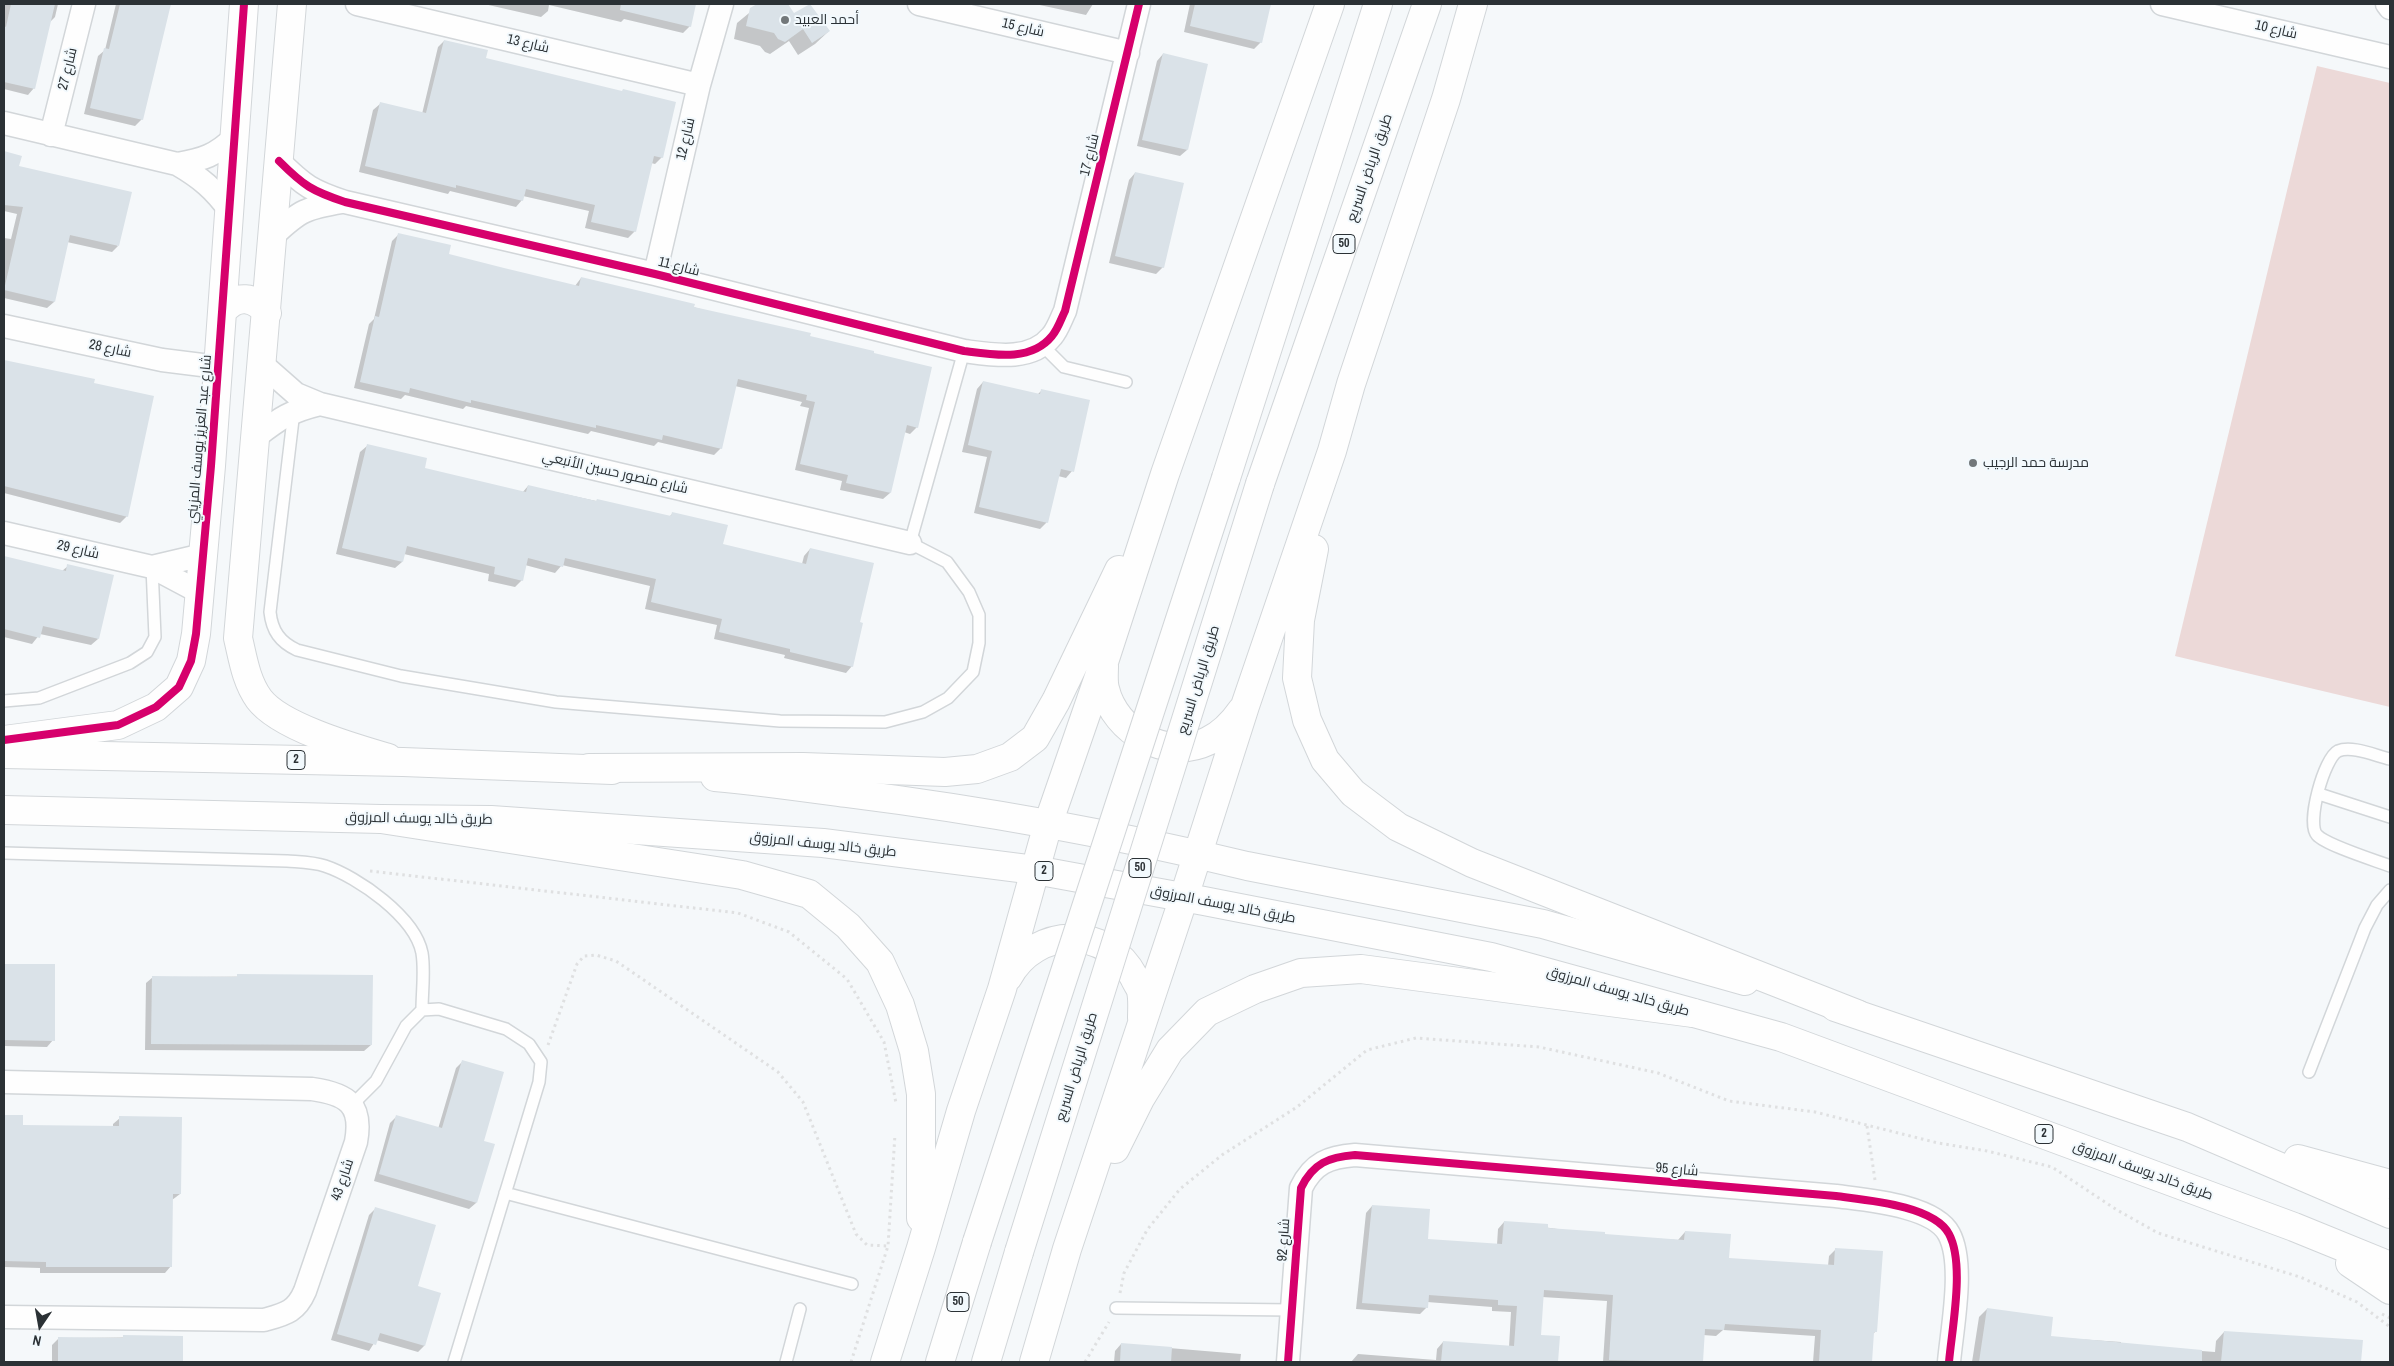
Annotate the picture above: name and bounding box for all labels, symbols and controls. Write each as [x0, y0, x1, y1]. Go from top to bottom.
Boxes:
place label: أحمد العبيد [795, 12, 859, 28]
marker: أحمد العبيد [779, 14, 791, 26]
street label: شارع 15 [1000, 15, 1046, 41]
street label: شارع 10 [2253, 17, 2299, 43]
street label: شارع 13 [505, 31, 551, 57]
street label: شارع 27 [55, 46, 81, 92]
street label: طريق الرياض السريع [1344, 112, 1396, 224]
street label: شارع 12 [673, 116, 699, 162]
street label: شارع 17 [1077, 132, 1103, 178]
road number: 50 [1333, 234, 1355, 253]
street label: شارع 11 [656, 254, 702, 280]
street label: شارع 28 [87, 336, 133, 362]
street label: شارع عبد العزيز يوسف المزيني [184, 354, 216, 524]
street label: شارع منصور حسين الأنبعي [540, 448, 690, 498]
place label: مدرسة حمد الرجيب [1983, 455, 2089, 471]
marker: مدرسة حمد الرجيب [1967, 457, 1979, 469]
street label: شارع 29 [55, 537, 101, 563]
street label: طريق الرياض السريع [1174, 623, 1224, 737]
road number: 2 [287, 750, 305, 770]
street label: طريق خالد يوسف المرزوق [345, 809, 493, 829]
street label: طريق خالد يوسف المرزوق [749, 829, 897, 861]
road number: 50 [1129, 858, 1151, 878]
road number: 2 [1035, 861, 1053, 880]
street label: طريق خالد يوسف المرزوق [1149, 883, 1297, 927]
street label: طريق خالد يوسف المرزوق [1545, 964, 1691, 1020]
street label: طريق الرياض السريع [1052, 1010, 1102, 1124]
road number: 2 [2035, 1124, 2053, 1144]
street label: طريق خالد يوسف المرزوق [2071, 1138, 2215, 1204]
street label: شارع 43 [328, 1157, 358, 1203]
street label: شارع 95 [1655, 1160, 1699, 1180]
street label: شارع 92 [1274, 1218, 1294, 1262]
road number: 50 [947, 1292, 969, 1311]
north arrow [15, 1301, 65, 1351]
text: N [31, 1331, 43, 1350]

